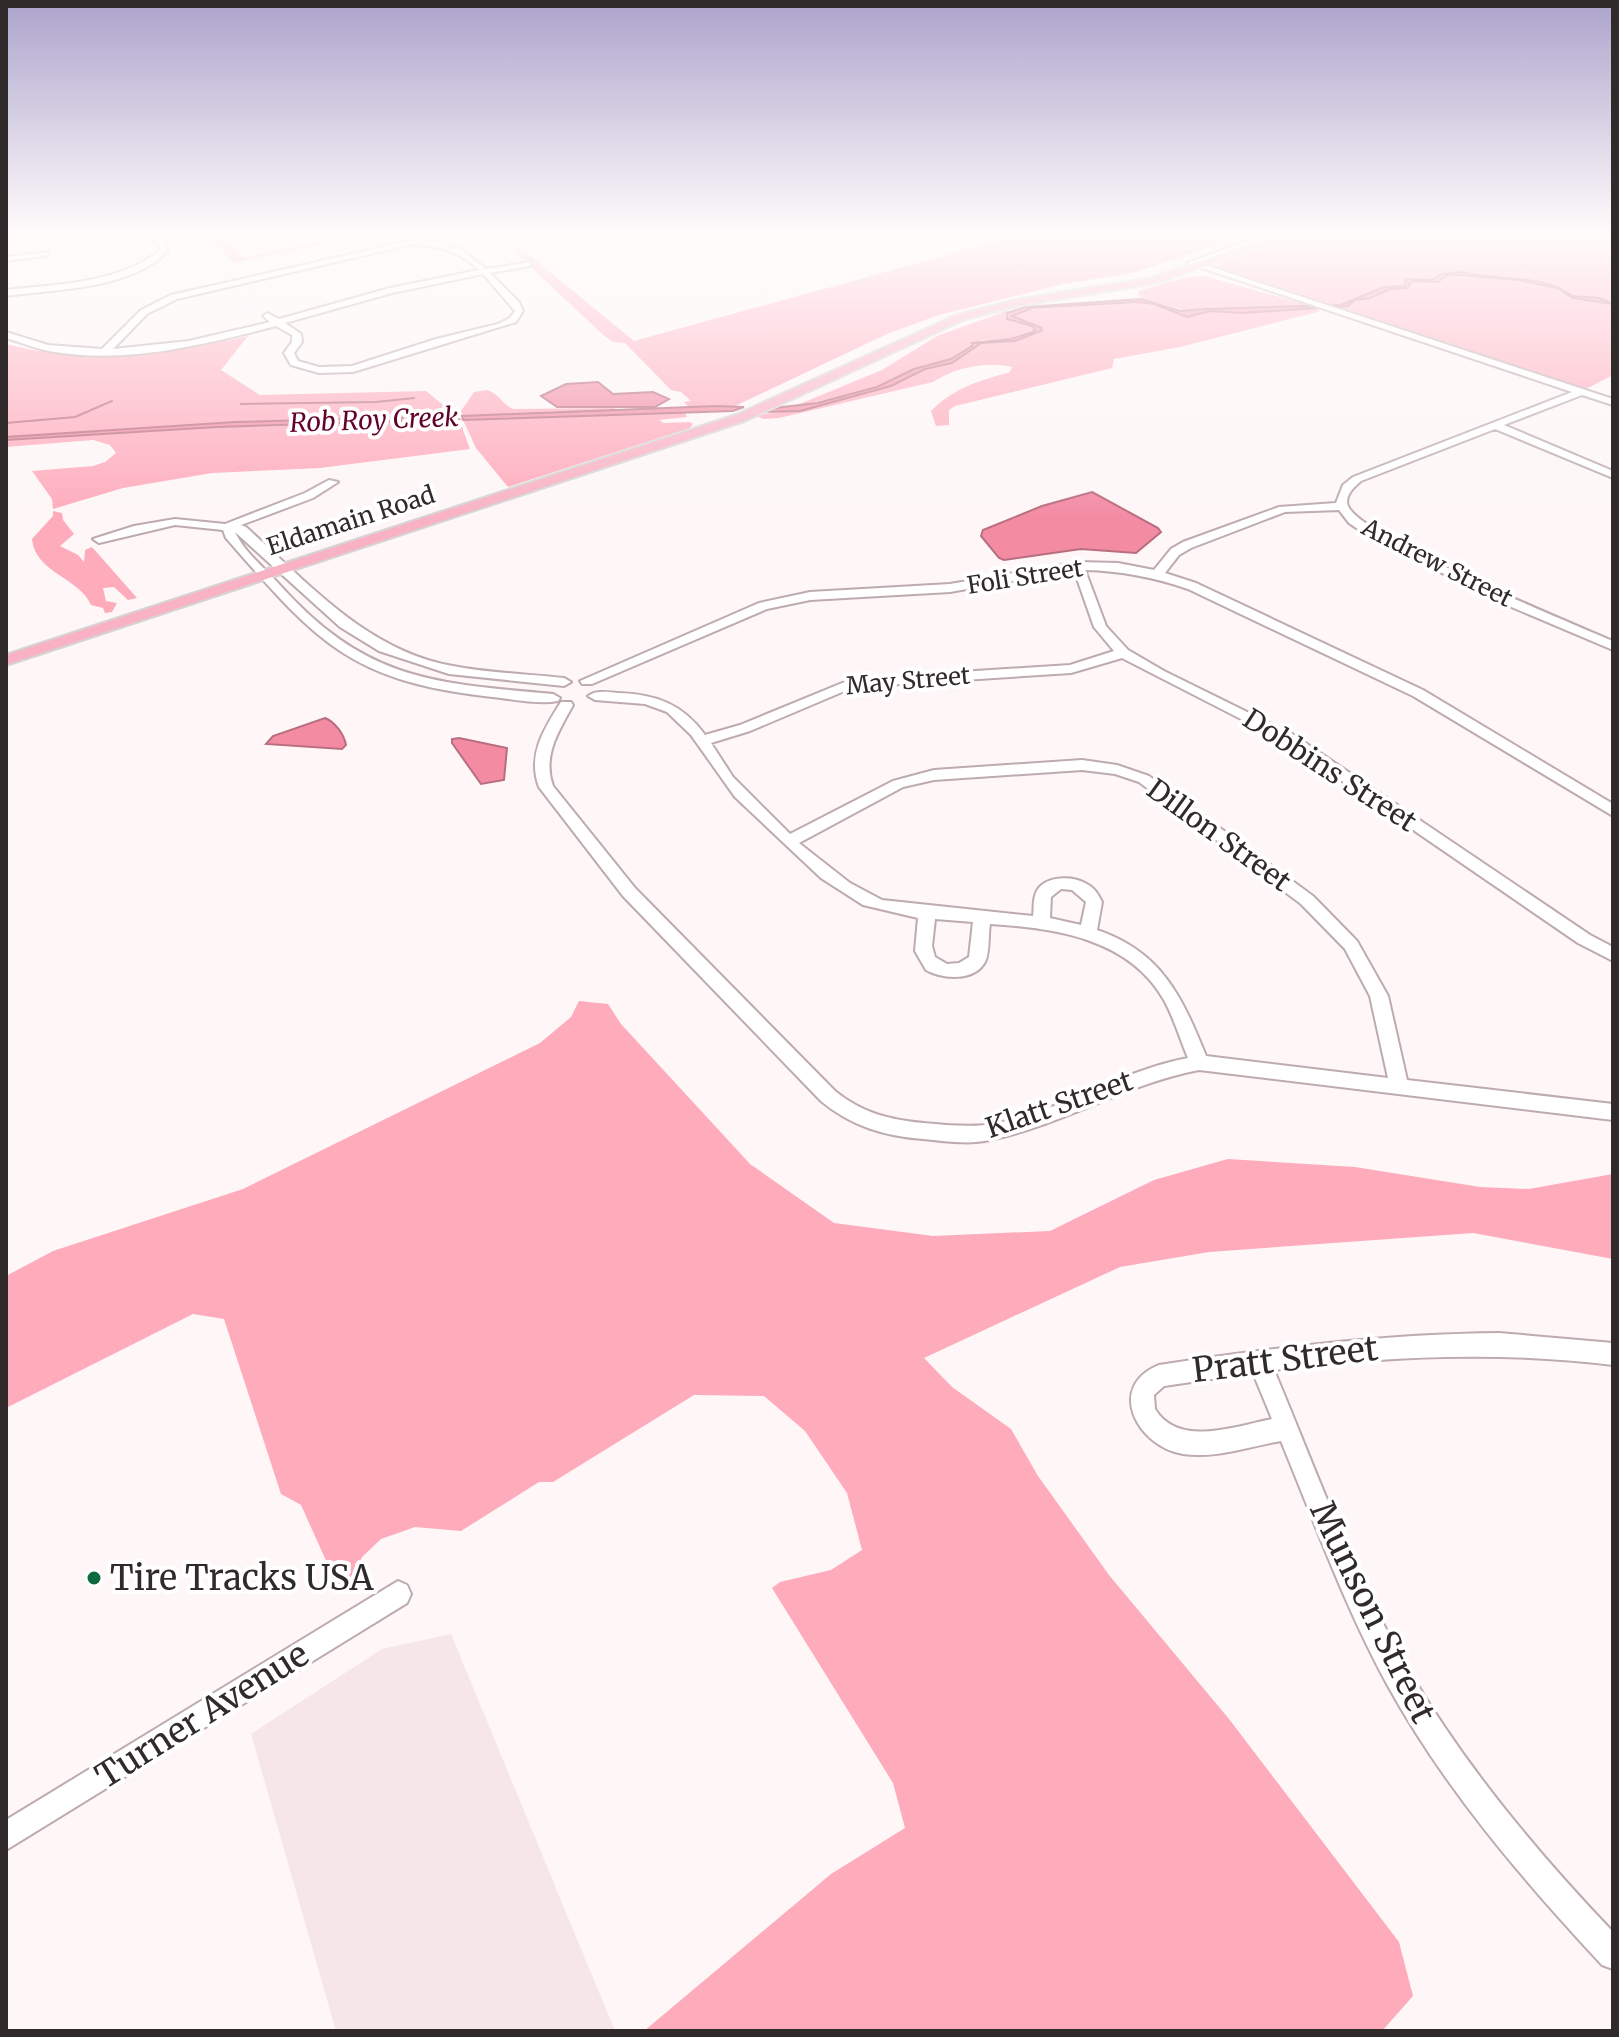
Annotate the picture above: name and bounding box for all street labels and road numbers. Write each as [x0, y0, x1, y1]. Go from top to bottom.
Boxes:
street label: Eldamain Road [263, 479, 439, 562]
street label: Andrew Street [1356, 511, 1518, 614]
street label: Foli Street [965, 552, 1086, 601]
street label: May Street [845, 660, 972, 701]
street label: Dobbins Street [1237, 701, 1424, 839]
street label: Dillon Street [1140, 771, 1298, 899]
street label: Klatt Street [981, 1062, 1137, 1146]
street label: Pratt Street [1190, 1327, 1380, 1391]
street label: Munson Street [1301, 1495, 1445, 1729]
street label: Turner Avenue [88, 1633, 316, 1797]

